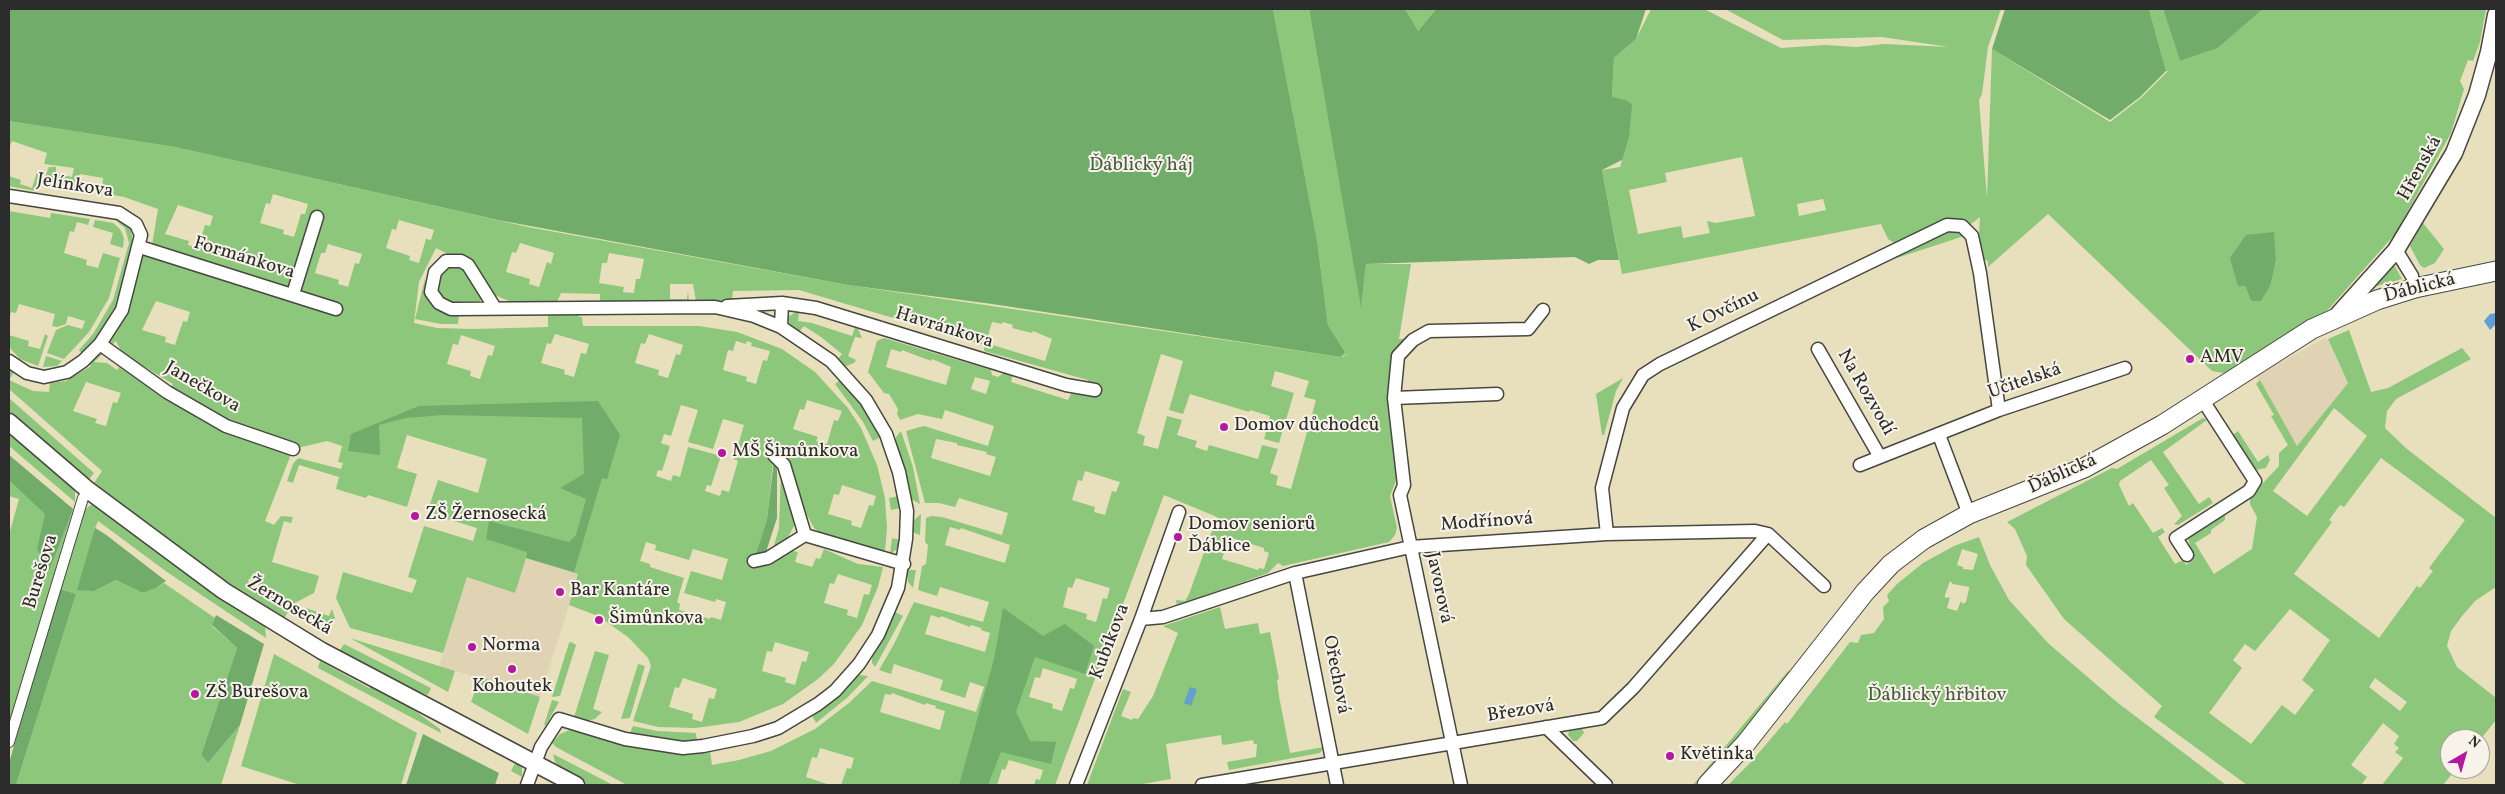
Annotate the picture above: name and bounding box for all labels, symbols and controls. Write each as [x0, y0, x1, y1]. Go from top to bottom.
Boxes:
street label: Hřenská [2394, 133, 2448, 205]
park label: Ďáblický háj [1089, 156, 1193, 178]
street label: Jelínkova [35, 170, 115, 204]
street label: Formánkova [191, 233, 297, 285]
street label: Ďáblická [2382, 269, 2458, 309]
street label: K Ovčínu [1685, 285, 1763, 339]
street label: Havránkova [892, 303, 996, 355]
street label: Na Rozvodí [1831, 346, 1899, 440]
place label: AMV [2200, 348, 2244, 370]
marker: AMV [2184, 353, 2196, 365]
street label: Janečkova [160, 357, 244, 419]
street label: Učitelská [1985, 359, 2065, 405]
place label: Domov důchodců [1234, 416, 1379, 438]
marker: Domov důchodců [1218, 421, 1230, 433]
place label: MŠ Šimůnkova [732, 442, 859, 464]
marker: MŠ Šimůnkova [716, 447, 728, 459]
street label: Ďáblická [2025, 450, 2101, 500]
place label: ZŠ Žernosecká [425, 505, 547, 527]
street label: Modřínová [1440, 508, 1534, 538]
marker: ZŠ Žernosecká [409, 510, 421, 522]
place label: Domov seniorů Ďáblice [1188, 515, 1316, 559]
marker: Domov seniorů Ďáblice [1172, 531, 1184, 543]
street label: Burešova [20, 532, 64, 612]
street label: Javorová [1419, 550, 1457, 626]
street label: Žernosecká [242, 573, 336, 641]
place label: Bar Kantáre [570, 581, 670, 603]
marker: Bar Kantáre [554, 586, 566, 598]
street label: Kubíkova [1086, 601, 1136, 683]
place label: Šimůnkova [609, 609, 704, 631]
marker: Šimůnkova [593, 614, 605, 626]
street label: Ořechová [1316, 634, 1354, 716]
place label: Norma [482, 636, 540, 658]
marker: Norma [466, 641, 478, 653]
marker: Kohoutek [506, 663, 518, 675]
place label: Kohoutek [472, 677, 552, 699]
place label: ZŠ Burešova [205, 683, 308, 705]
park label: Ďáblický hřbitov [1867, 686, 2007, 708]
marker: ZŠ Burešova [189, 688, 201, 700]
street label: Březová [1486, 695, 1556, 729]
north arrow [2440, 729, 2490, 779]
text: N [2464, 732, 2484, 753]
place label: Květinka [1680, 745, 1754, 767]
marker: Květinka [1664, 750, 1676, 762]

